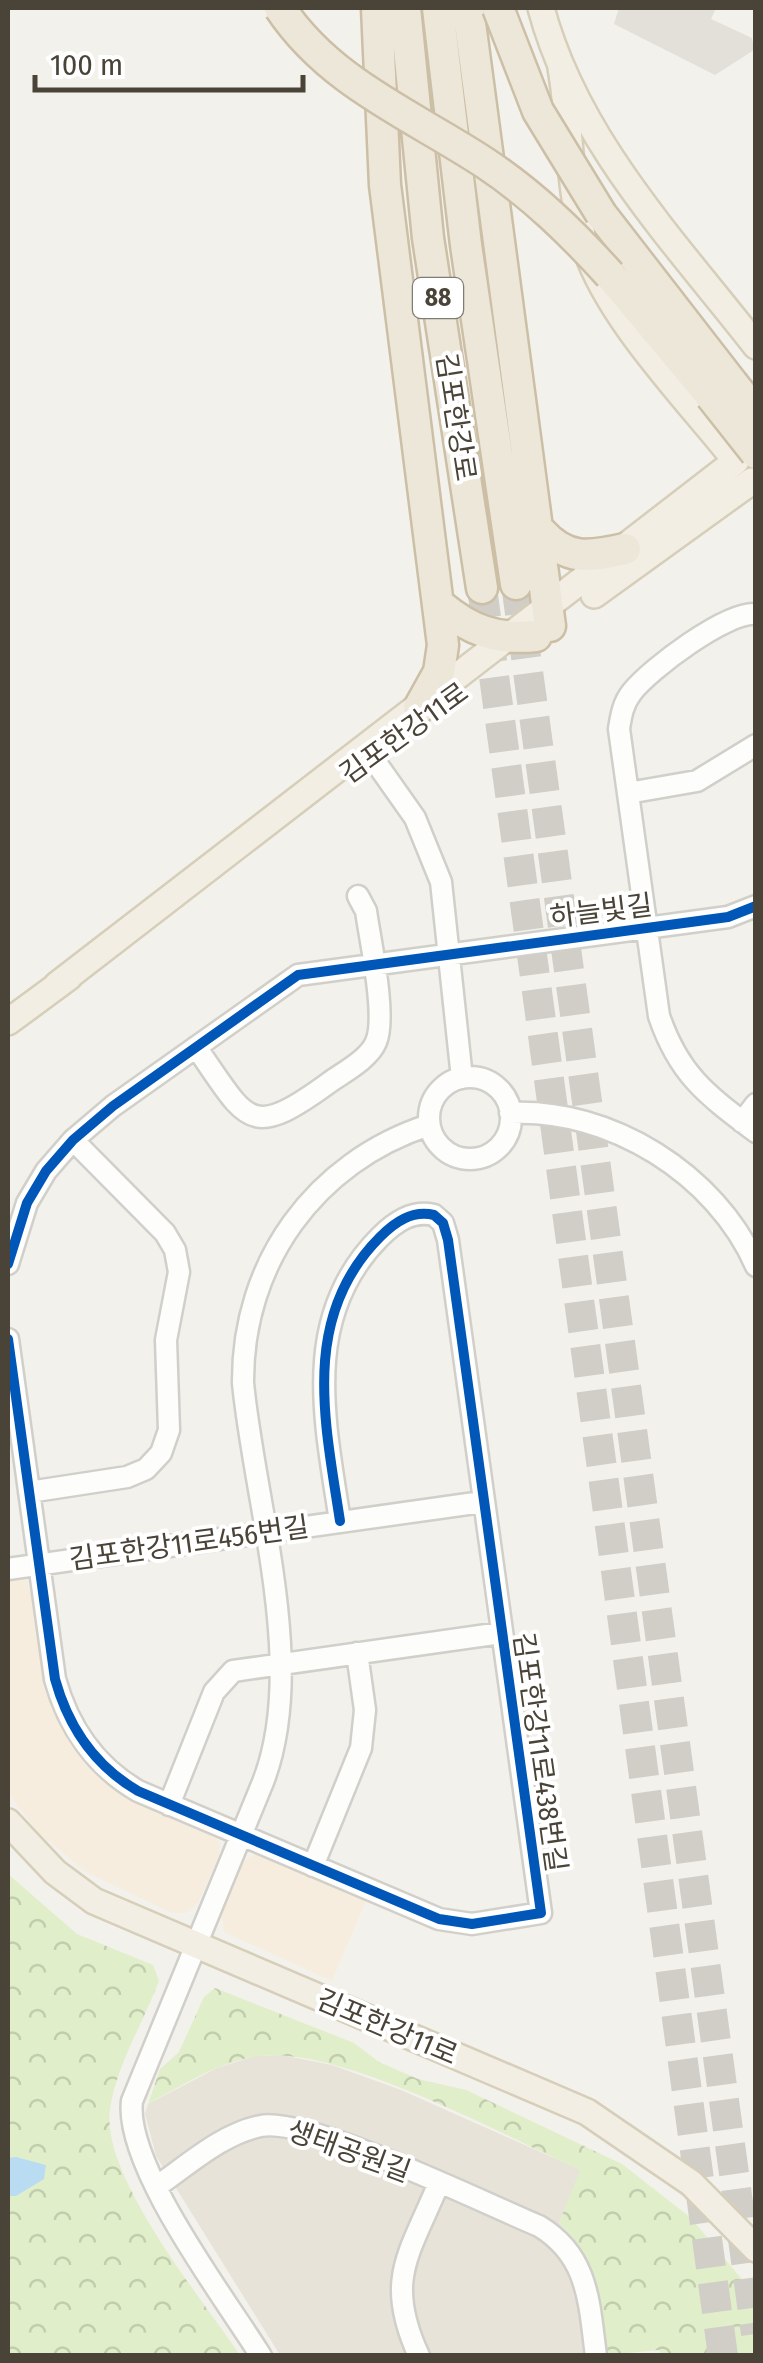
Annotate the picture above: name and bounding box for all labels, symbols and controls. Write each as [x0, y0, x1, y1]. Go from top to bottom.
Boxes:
scale bar [35, 30, 302, 92]
text: 100 m [50, 47, 123, 83]
road number: 88 [413, 278, 463, 318]
street label: 김포한강로 [430, 351, 482, 483]
street label: 김포한강11로 [334, 675, 474, 791]
street label: 하늘빛길 [548, 888, 654, 934]
street label: 김포한강11로456번길 [67, 1510, 311, 1576]
street label: 김포한강11로438번길 [507, 1630, 573, 1874]
street label: 김포한강11로 [311, 1982, 463, 2072]
street label: 생태공원길 [283, 2113, 415, 2189]

